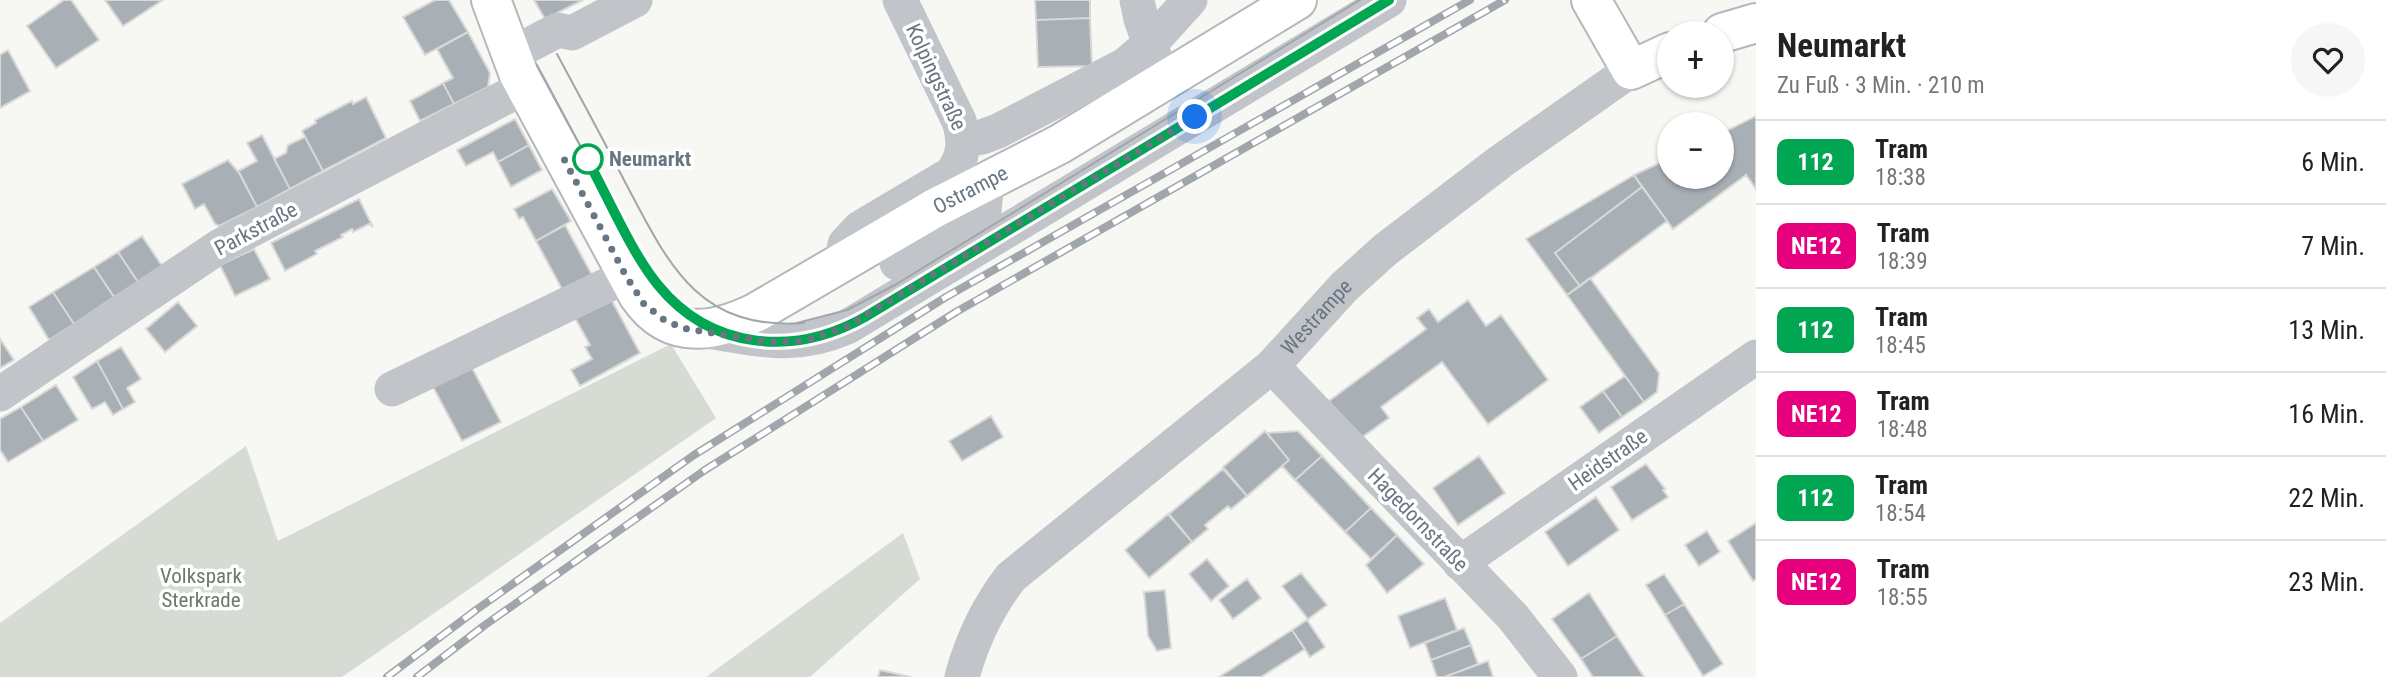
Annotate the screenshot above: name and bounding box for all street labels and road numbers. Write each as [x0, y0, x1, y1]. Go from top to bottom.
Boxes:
street label: Kolpingstraße [901, 20, 971, 134]
street label: Ostrampe [929, 161, 1012, 219]
street label: Parkstraße [211, 197, 302, 261]
street label: Westrampe [1276, 274, 1357, 360]
street label: Heidstraße [1564, 424, 1652, 496]
street label: Hagedornstraße [1363, 464, 1473, 576]

